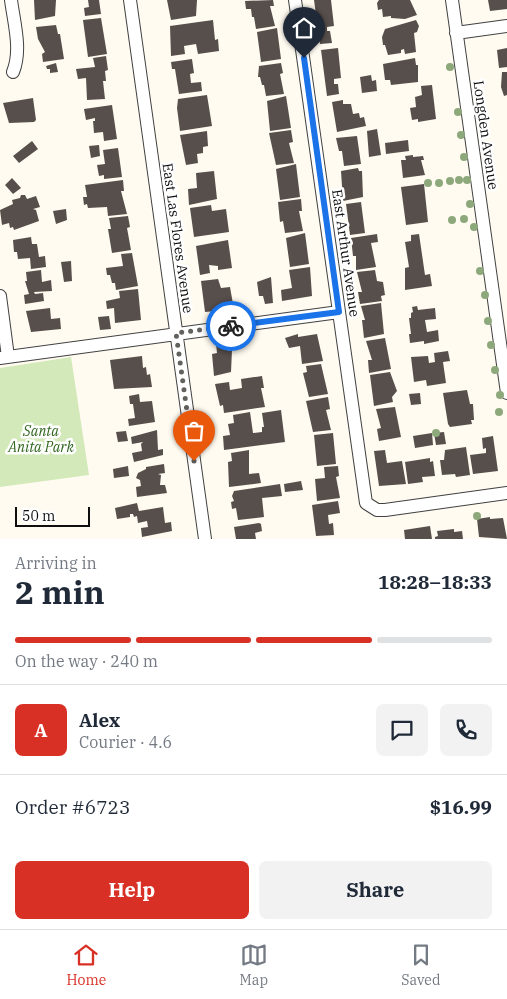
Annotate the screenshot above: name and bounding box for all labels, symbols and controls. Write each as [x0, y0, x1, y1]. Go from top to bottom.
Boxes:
pin [283, 7, 325, 58]
icon: home [290, 14, 318, 42]
street label: Longden Avenue [469, 79, 503, 191]
street label: East Las Flores Avenue [159, 162, 197, 314]
street label: East Arthur Avenue [328, 188, 364, 318]
courier [206, 301, 256, 351]
icon: bike [217, 312, 245, 340]
pin [173, 410, 215, 461]
icon: bag [180, 417, 208, 445]
park label: Santa Anita Park [7, 422, 74, 456]
scale bar [15, 504, 90, 527]
text: 50 m [22, 507, 55, 525]
text: Arriving in [15, 553, 97, 573]
text: 18:28–18:33 [378, 570, 492, 594]
text: 2 min [15, 571, 105, 613]
text: On the way · 240 m [15, 651, 158, 671]
button: chat [376, 704, 428, 756]
button: phone [440, 704, 492, 756]
text: Alex [79, 708, 120, 732]
text: A [34, 718, 48, 742]
text: Courier · 4.6 [79, 732, 172, 752]
text: Order #6723 [15, 795, 130, 819]
text: $16.99 [430, 795, 492, 819]
button: Help [15, 861, 249, 919]
button: Share [259, 861, 492, 919]
tab: Home [67, 941, 106, 989]
tab: Map [240, 941, 268, 989]
tab: Saved [401, 941, 440, 989]

